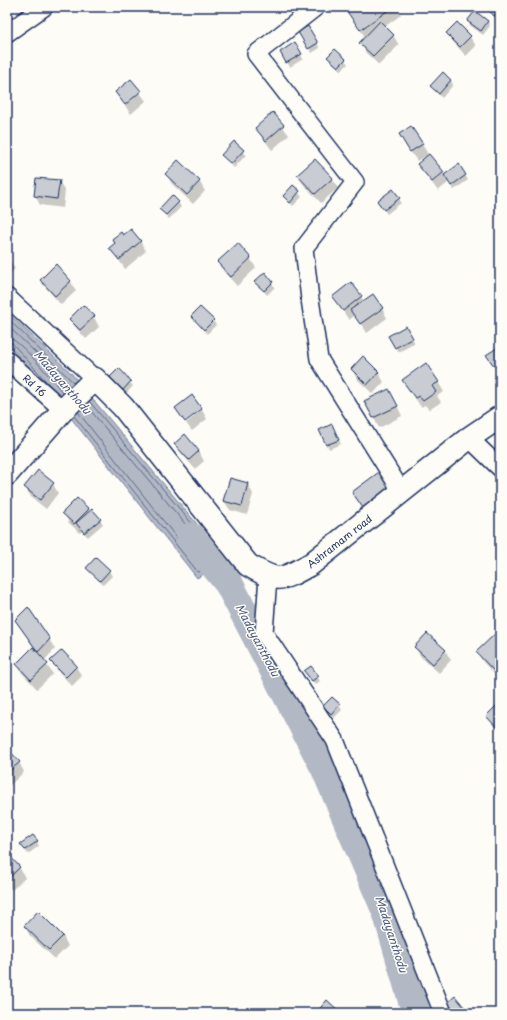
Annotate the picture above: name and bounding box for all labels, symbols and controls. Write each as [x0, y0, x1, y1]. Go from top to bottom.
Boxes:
water label: Madayanthodu [30, 346, 97, 419]
street label: Rd 16 [20, 370, 50, 400]
street label: Ashramam road [303, 511, 375, 571]
water label: Madayanthodu [232, 601, 285, 681]
water label: Madayanthodu [372, 893, 413, 976]

